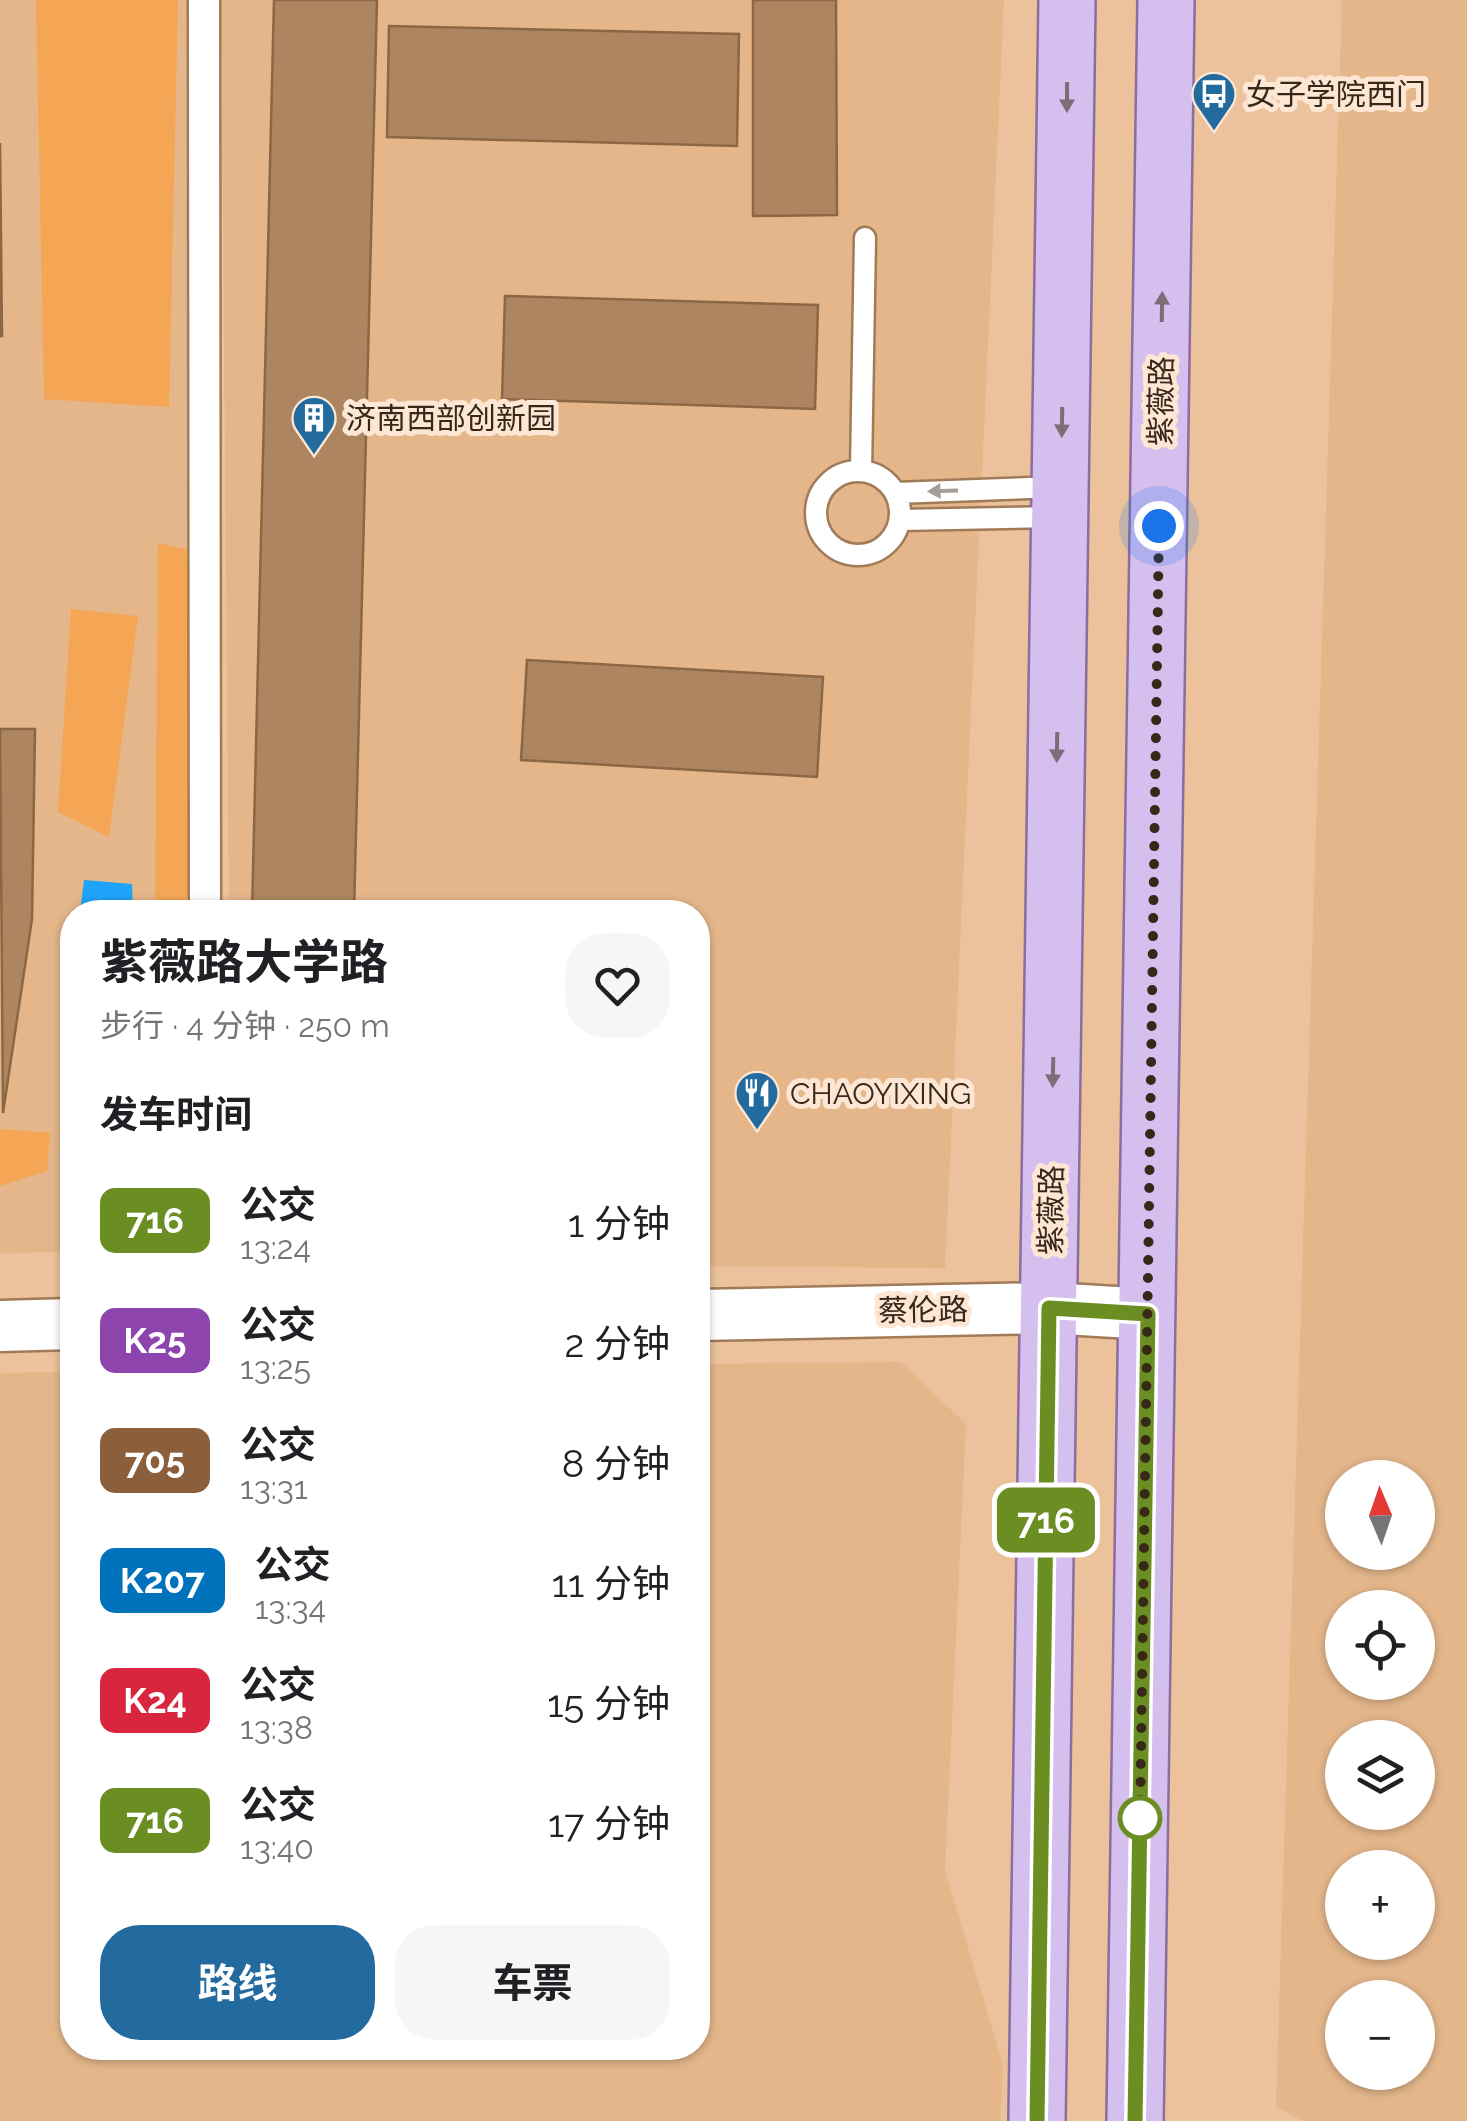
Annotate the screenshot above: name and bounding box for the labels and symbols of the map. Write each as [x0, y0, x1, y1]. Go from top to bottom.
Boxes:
bus stop icon: 女子学院西门 [1191, 71, 1237, 132]
place label: 女子学院西门 [1246, 77, 1426, 112]
one-way arrow [1059, 82, 1075, 114]
one-way arrow [1155, 290, 1171, 322]
street label: 紫薇路 [1143, 356, 1179, 446]
building icon: 济南西部创新园 [291, 395, 337, 456]
place label: 济南西部创新园 [346, 401, 556, 436]
one-way arrow [1054, 407, 1070, 439]
one-way arrow [927, 484, 959, 500]
your location [1134, 501, 1184, 551]
one-way arrow [1049, 732, 1065, 764]
one-way arrow [1045, 1057, 1061, 1089]
restaurant icon: CHAOYIXING [734, 1070, 780, 1131]
place label: CHAOYIXING [790, 1076, 971, 1111]
street label: 紫薇路 [1033, 1165, 1069, 1255]
street label: 蔡伦路 [878, 1292, 968, 1328]
north arrow [1325, 1460, 1435, 1570]
line badge: 716 [988, 1488, 1104, 1552]
unlabelled marker [1119, 1797, 1161, 1839]

